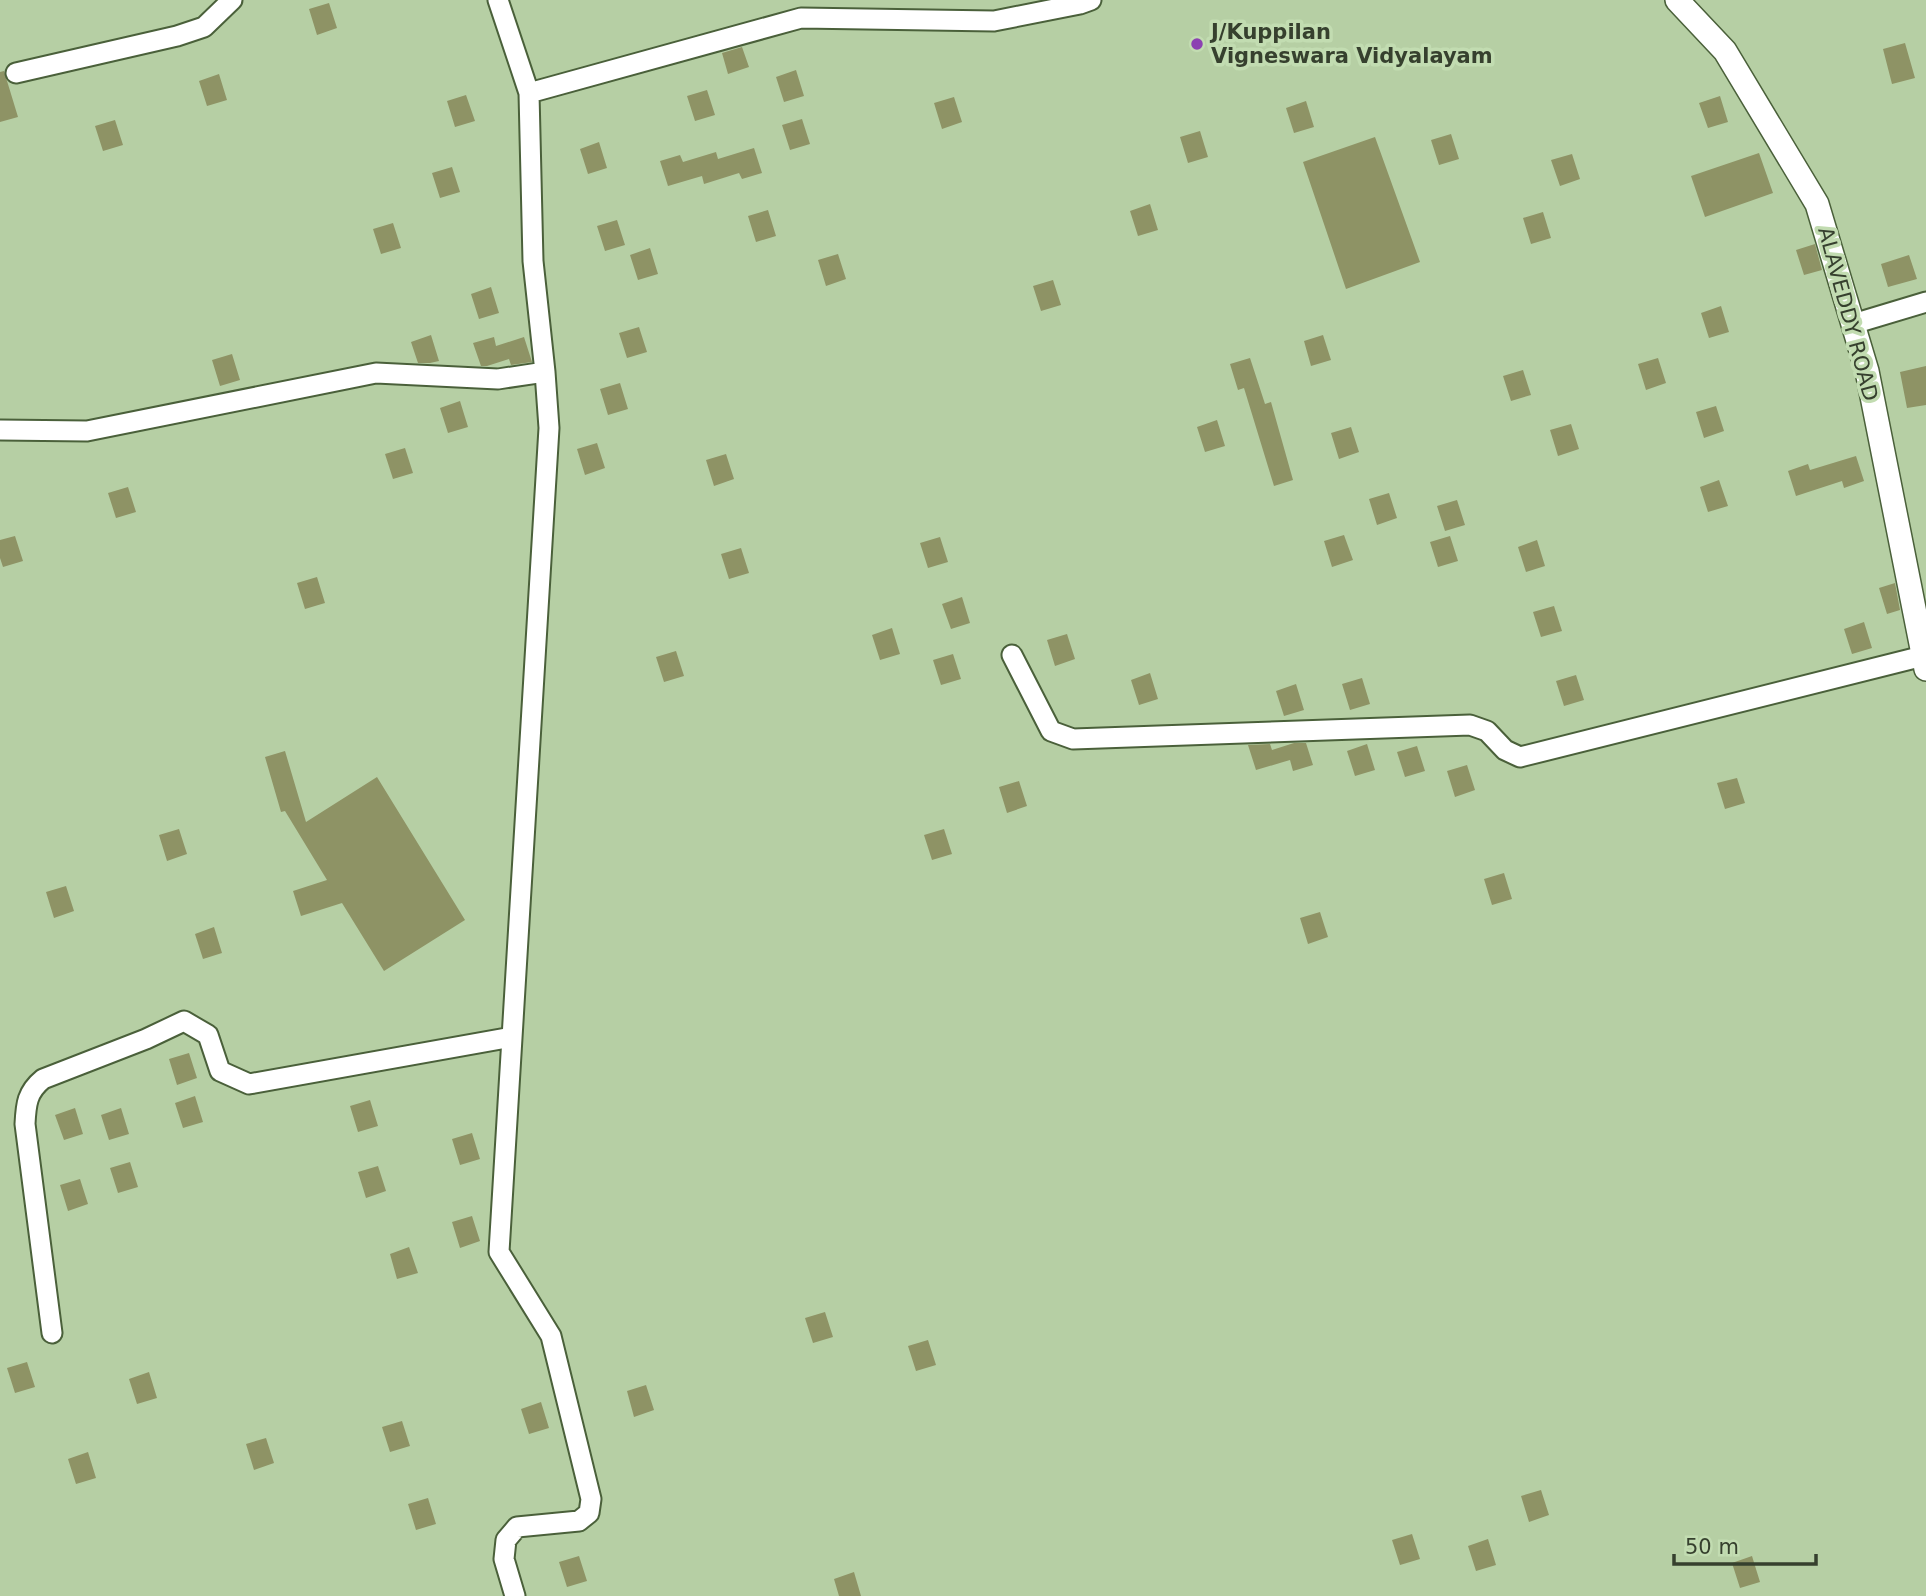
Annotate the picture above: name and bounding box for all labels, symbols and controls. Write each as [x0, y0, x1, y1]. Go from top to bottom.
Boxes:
place label: J/Kuppilan Vigneswara Vidyalayam [1209, 20, 1493, 68]
marker: J/Kuppilan Vigneswara Vidyalayam [1189, 36, 1205, 52]
street label: ALAVEDDY ROAD [1813, 224, 1883, 404]
scale bar [1674, 1522, 1816, 1566]
text: 50 m [1685, 1535, 1739, 1559]

